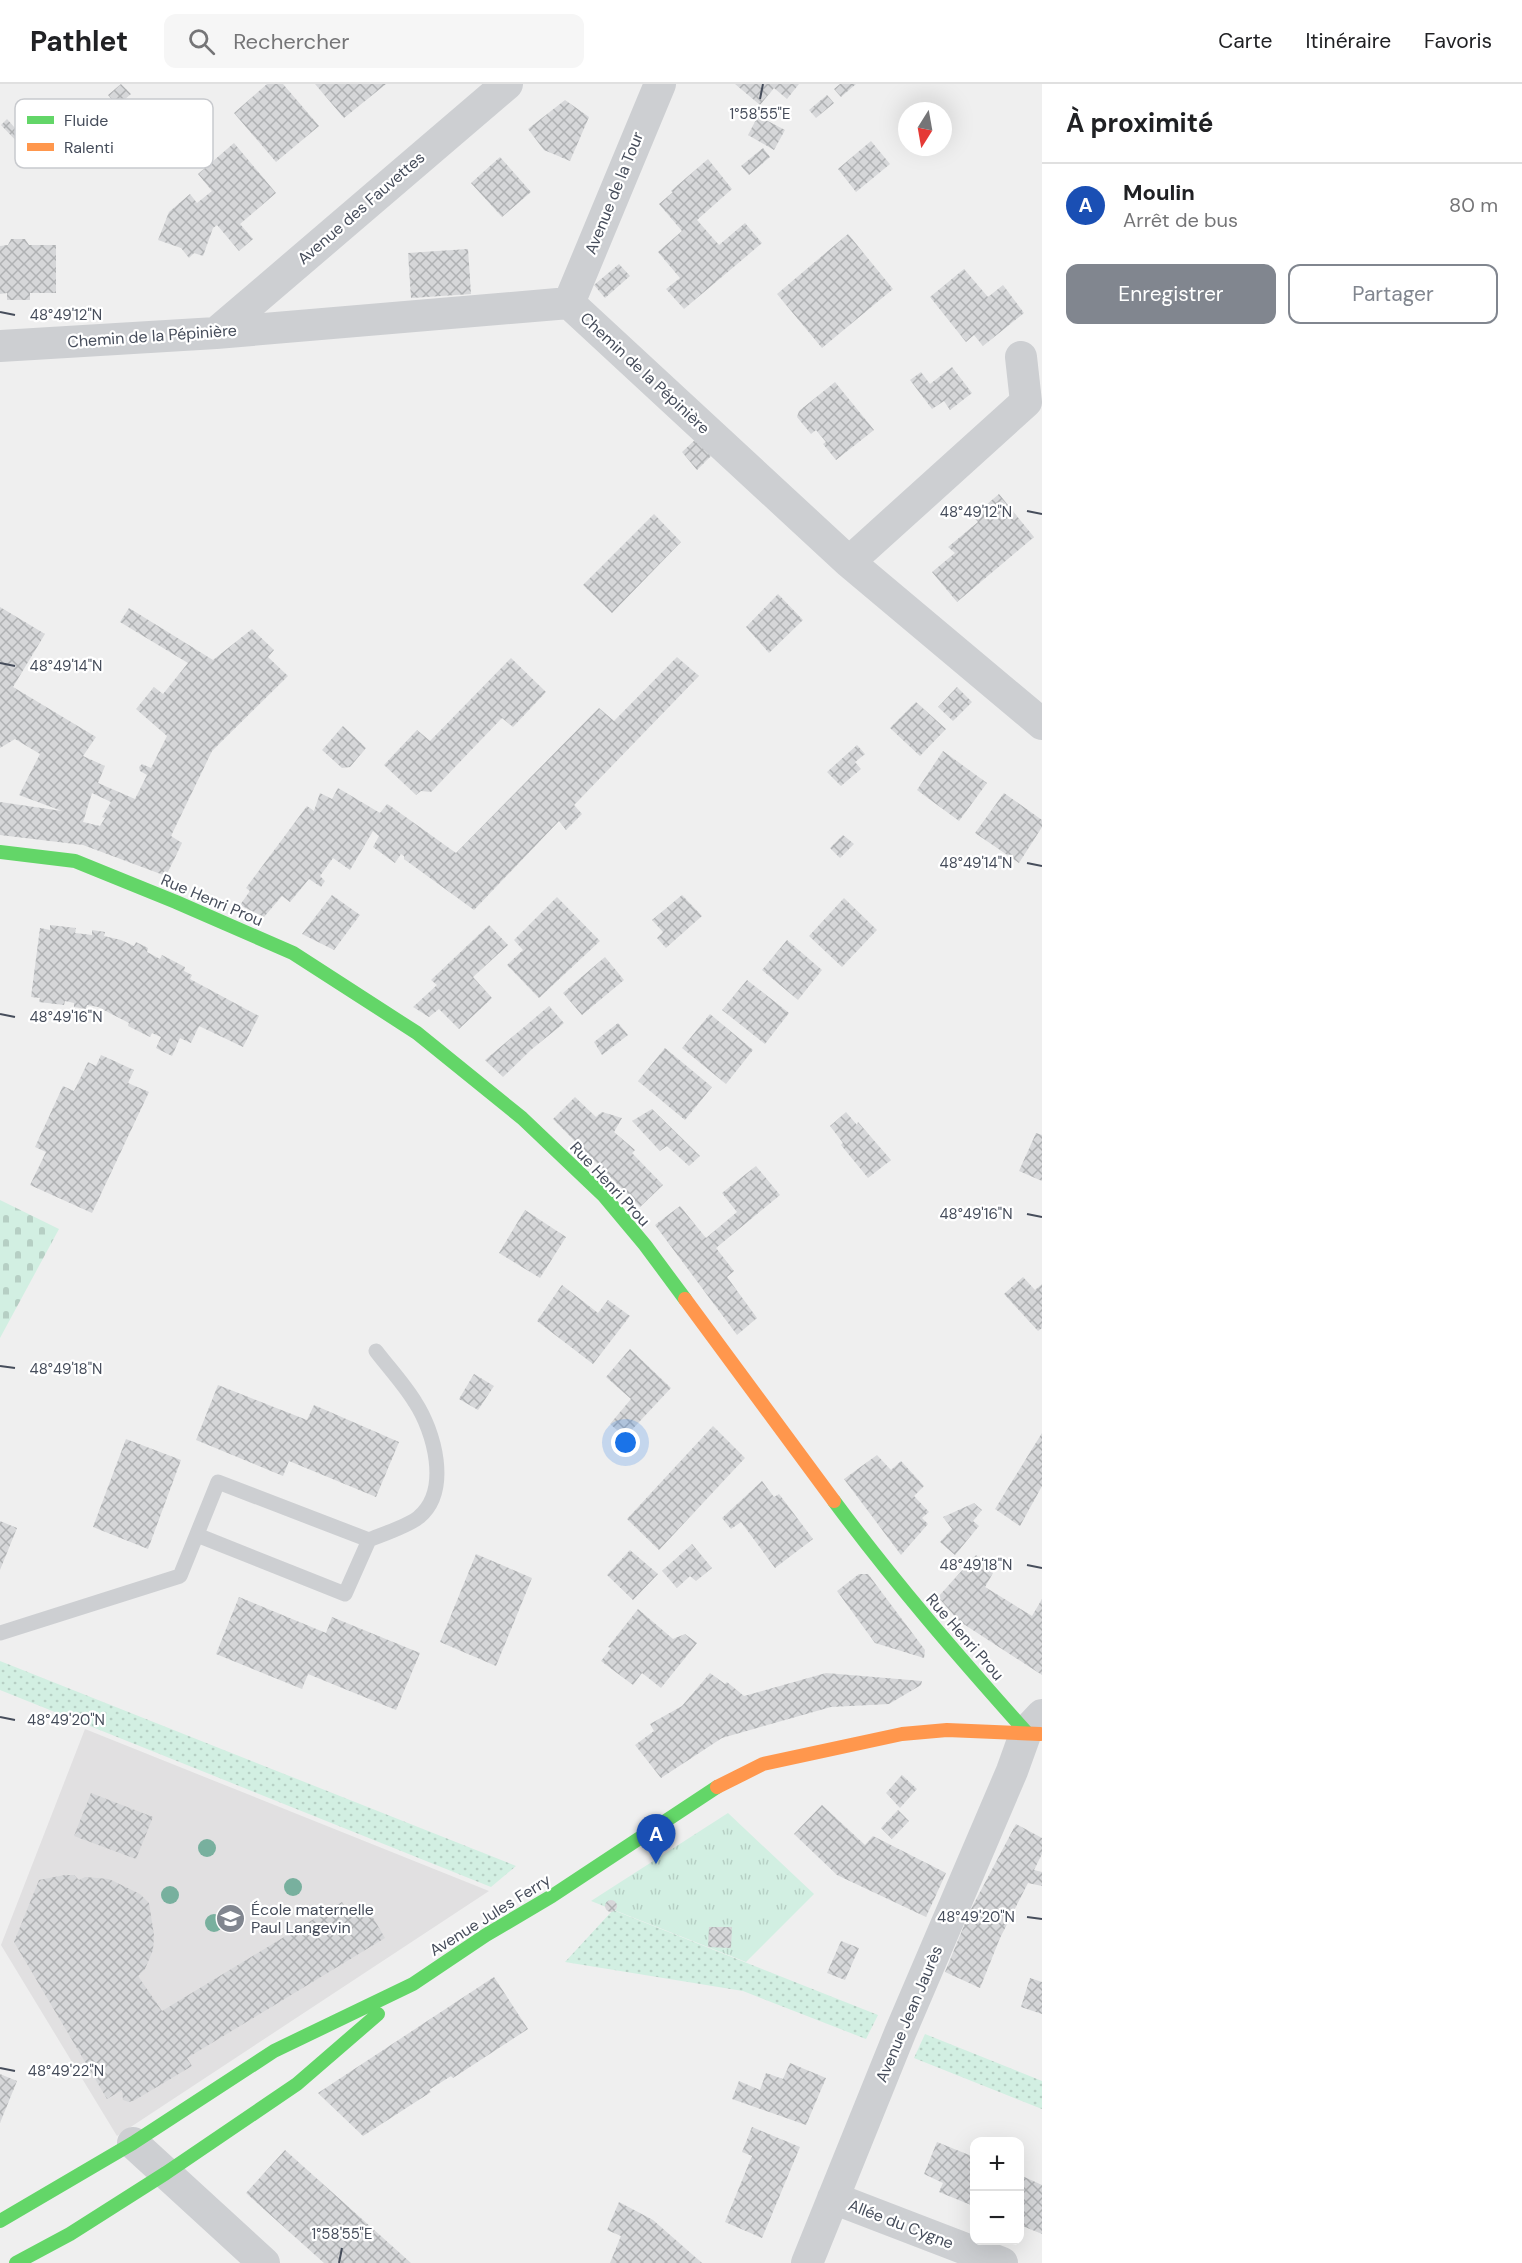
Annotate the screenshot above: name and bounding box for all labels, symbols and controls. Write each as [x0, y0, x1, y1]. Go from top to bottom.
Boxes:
search box [164, 14, 584, 68]
text: Pathlet [30, 23, 128, 60]
icon: search [185, 25, 218, 58]
text: Rechercher [233, 27, 349, 56]
text: Carte [1218, 27, 1272, 55]
text: Itinéraire [1305, 27, 1391, 55]
text: Favoris [1424, 27, 1492, 55]
legend [15, 99, 213, 168]
north arrow [898, 102, 952, 156]
text: 1°58'55"E [730, 104, 790, 124]
text: À proximité [1066, 106, 1213, 140]
text: Fluide [64, 110, 108, 131]
street label: Avenue de la Tour [580, 128, 648, 257]
text: Ralenti [64, 137, 114, 158]
street label: Avenue des Fauvettes [293, 147, 429, 269]
text: Moulin [1123, 178, 1195, 207]
text: A [1078, 192, 1093, 218]
text: 80 m [1449, 192, 1498, 218]
text: Arrêt de bus [1123, 207, 1238, 233]
button: Enregistrer [1066, 264, 1276, 324]
button: Partager [1288, 264, 1498, 324]
text: 48°49'12"N [30, 305, 102, 325]
street label: Chemin de la Pépinière [576, 307, 714, 439]
street label: Chemin de la Pépinière [67, 320, 237, 352]
text: 48°49'12"N [940, 502, 1012, 522]
text: 48°49'14"N [30, 656, 102, 676]
text: 48°49'14"N [940, 853, 1012, 873]
street label: Rue Henri Prou [158, 869, 266, 931]
text: 48°49'16"N [29, 1007, 103, 1027]
street label: Rue Henri Prou [565, 1137, 655, 1231]
text: 48°49'16"N [939, 1204, 1013, 1224]
text: 48°49'18"N [30, 1359, 102, 1379]
your location [611, 1428, 640, 1457]
text: 48°49'18"N [940, 1555, 1012, 1575]
street label: Rue Henri Prou [921, 1589, 1009, 1685]
text: 48°49'20"N [27, 1710, 105, 1730]
pin: A [636, 1814, 676, 1864]
street label: Avenue Jules Ferry [426, 1869, 555, 1961]
place label: École maternelle Paul Langevin [251, 1899, 374, 1938]
school or university icon: École maternelle Paul Langevin [214, 1902, 246, 1934]
text: 48°49'20"N [937, 1907, 1015, 1927]
street label: Avenue Jean Jaurès [871, 1942, 947, 2086]
text: 48°49'22"N [28, 2061, 104, 2081]
map controls [970, 2137, 1024, 2245]
button: + [970, 2137, 1024, 2191]
button: − [970, 2191, 1024, 2245]
street label: Allée du Cygne [846, 2194, 956, 2254]
text: 1°58'55"E [312, 2224, 372, 2244]

